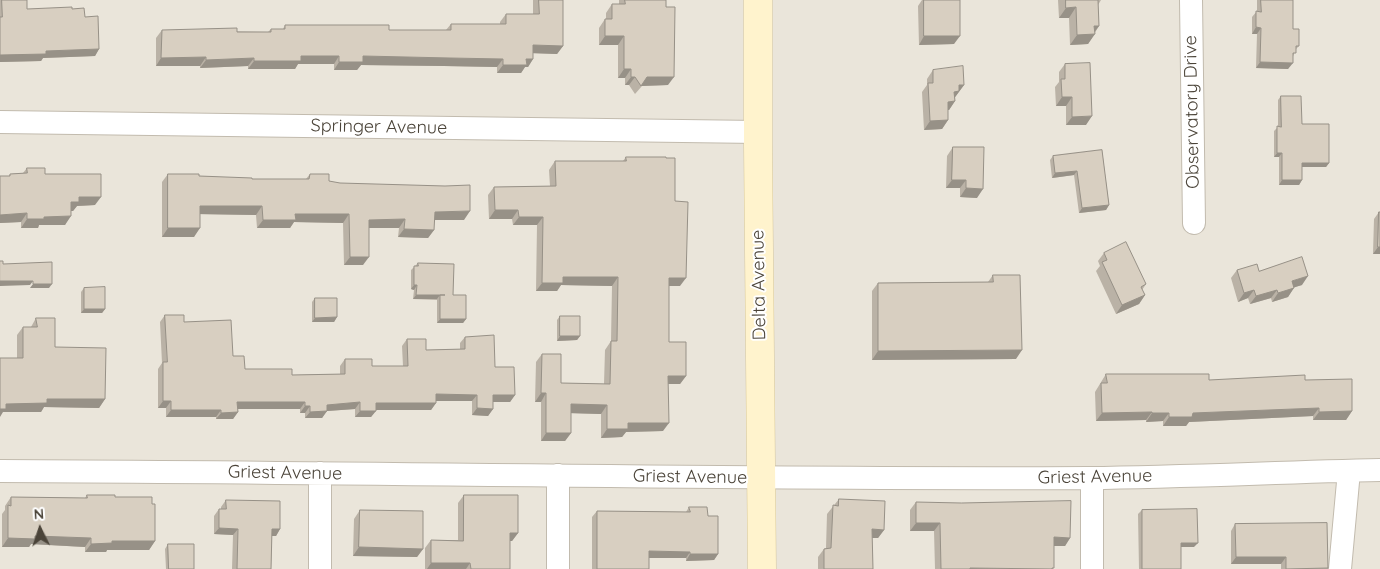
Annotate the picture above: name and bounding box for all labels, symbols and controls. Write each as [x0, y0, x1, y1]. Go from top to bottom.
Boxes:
street label: Observatory Drive [1180, 35, 1204, 189]
street label: Springer Avenue [310, 115, 448, 139]
street label: Delta Avenue [747, 229, 771, 341]
street label: Griest Avenue [228, 461, 342, 485]
street label: Griest Avenue [633, 465, 747, 489]
street label: Griest Avenue [1038, 465, 1152, 489]
north arrow [15, 504, 65, 554]
text: N [33, 505, 45, 523]

